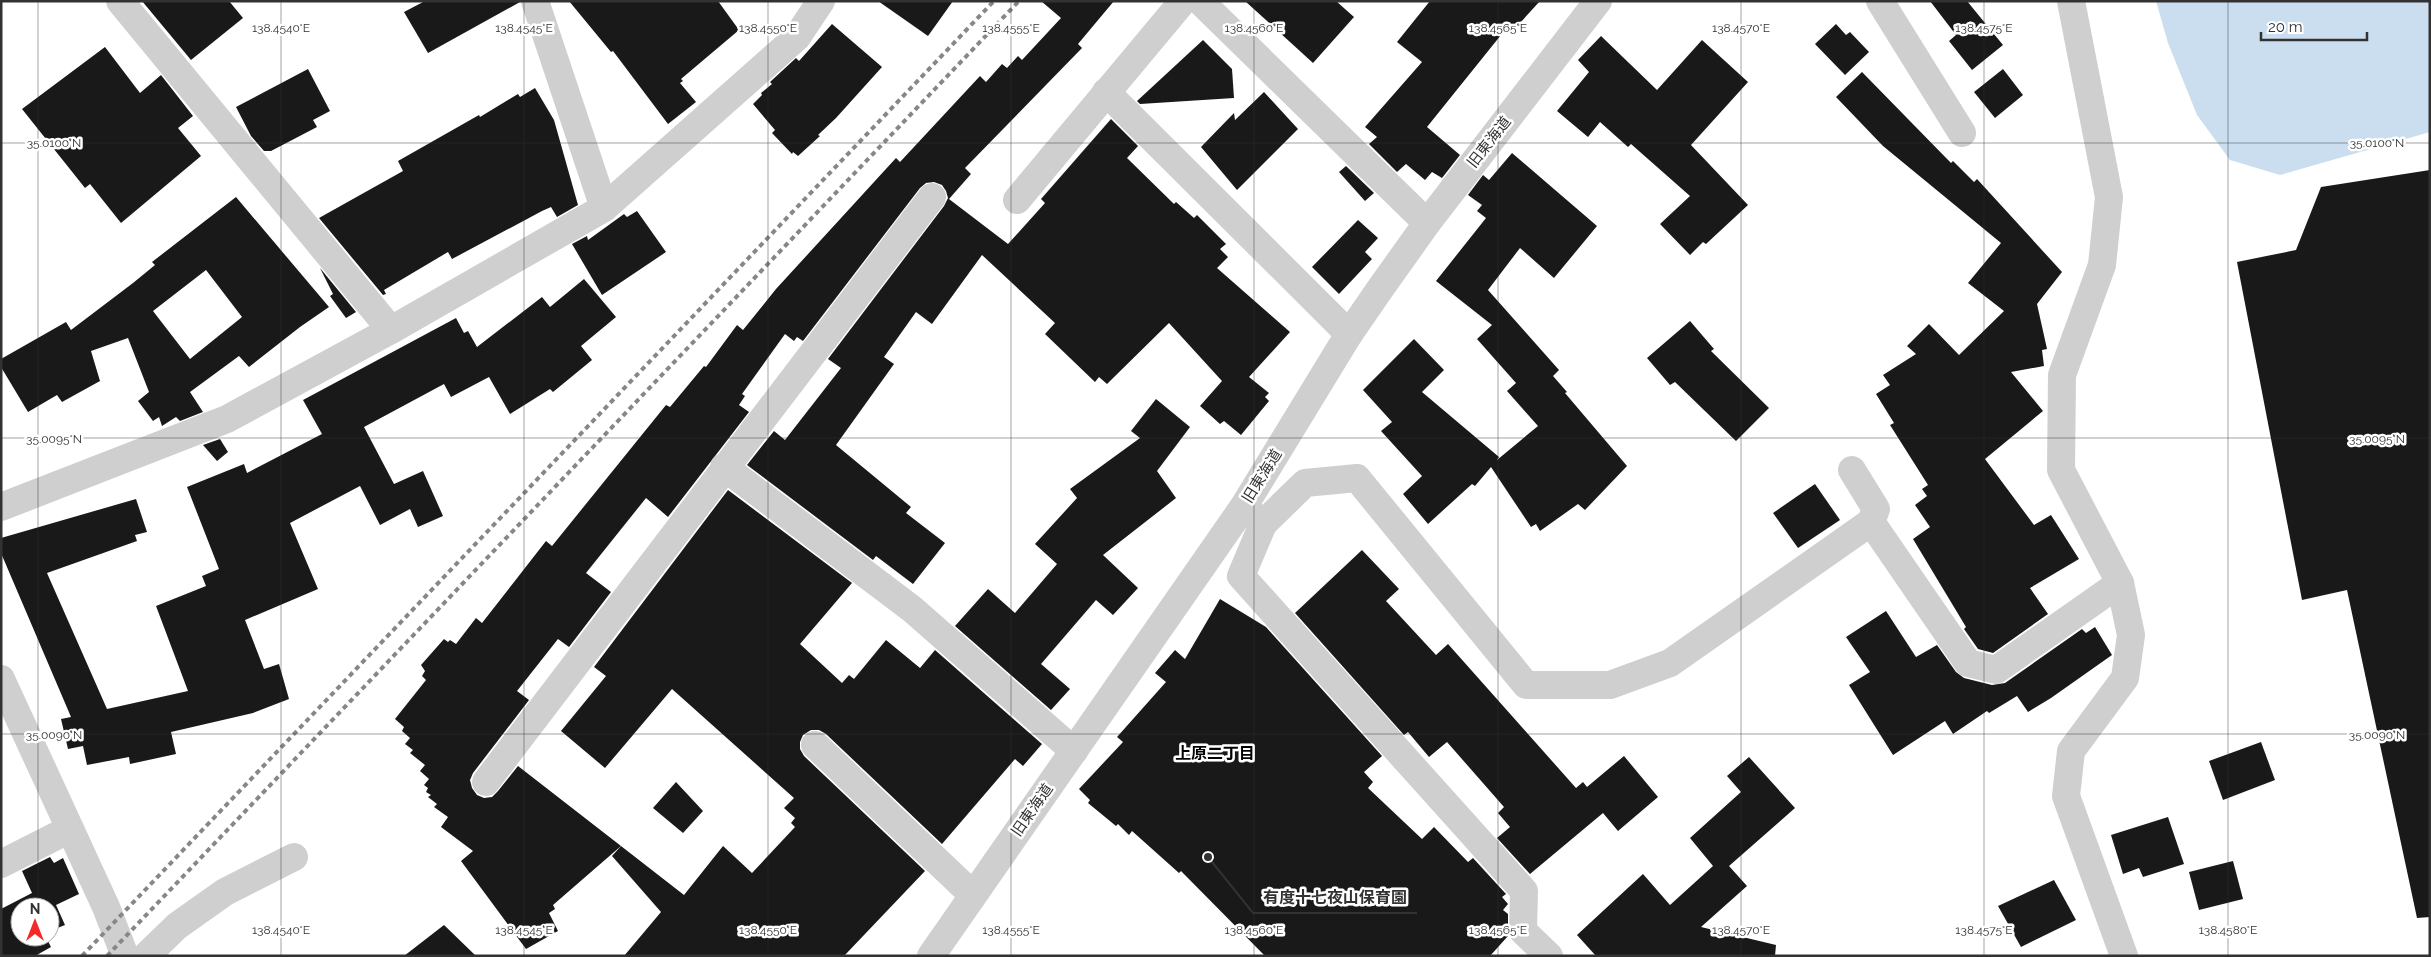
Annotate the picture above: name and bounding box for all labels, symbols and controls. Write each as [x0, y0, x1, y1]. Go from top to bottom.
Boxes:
scale bar [2261, 10, 2367, 42]
text: 20 m [2268, 18, 2303, 36]
text: 138.4540°E [252, 21, 310, 35]
text: 138.4545°E [495, 21, 553, 35]
text: 138.4550°E [739, 21, 797, 35]
text: 138.4555°E [982, 21, 1040, 35]
text: 138.4560°E [1225, 21, 1283, 35]
text: 138.4565°E [1469, 21, 1527, 35]
text: 138.4570°E [1712, 21, 1770, 35]
text: 138.4575°E [1955, 21, 2013, 35]
street label: 旧東海道 [1463, 113, 1515, 171]
text: 35.0100°N [27, 136, 81, 150]
text: 35.0100°N [2350, 136, 2404, 150]
text: 35.0095°N [26, 432, 82, 446]
text: 35.0095°N [2349, 432, 2405, 446]
street label: 旧東海道 [1238, 446, 1286, 506]
text: 35.0090°N [26, 728, 82, 742]
text: 35.0090°N [2349, 728, 2405, 742]
district label: 上原二丁目 [1175, 744, 1255, 763]
street label: 旧東海道 [1007, 780, 1057, 840]
callout: 有度十七夜山保育園 [1253, 882, 1417, 913]
text: 有度十七夜山保育園 [1263, 888, 1407, 907]
north arrow [10, 897, 60, 947]
text: N [30, 901, 40, 917]
text: 138.4540°E [252, 923, 310, 937]
text: 138.4545°E [495, 923, 553, 937]
text: 138.4550°E [739, 923, 797, 937]
text: 138.4555°E [982, 923, 1040, 937]
text: 138.4560°E [1225, 923, 1283, 937]
text: 138.4565°E [1469, 923, 1527, 937]
text: 138.4570°E [1712, 923, 1770, 937]
text: 138.4575°E [1955, 923, 2013, 937]
text: 138.4580°E [2199, 923, 2257, 937]

